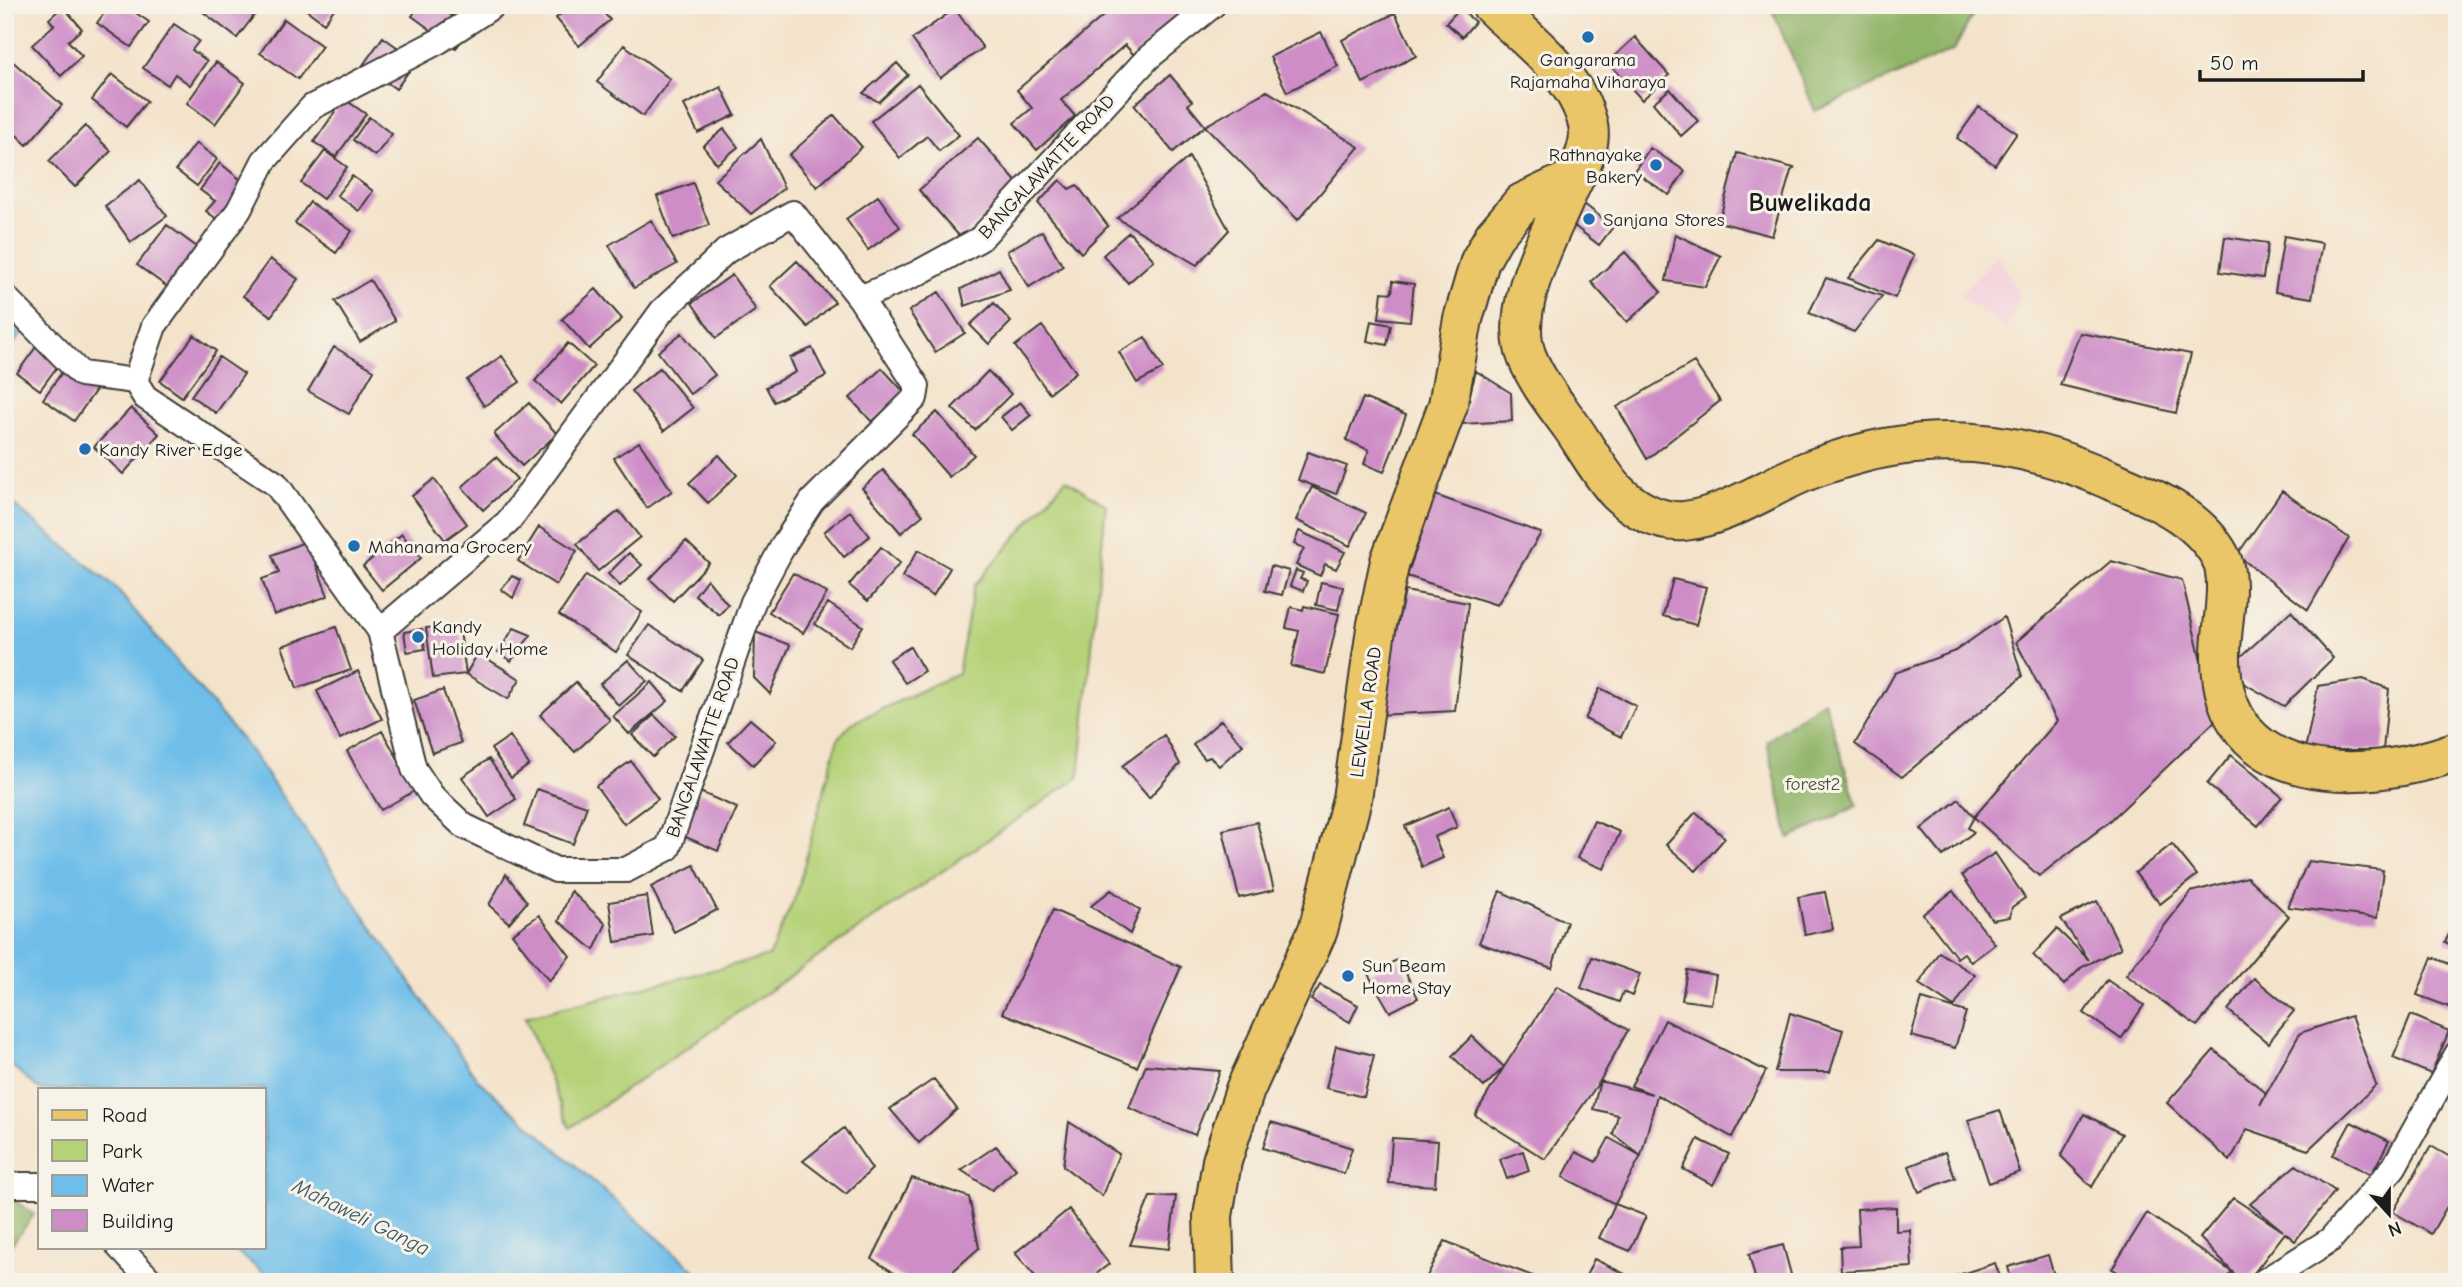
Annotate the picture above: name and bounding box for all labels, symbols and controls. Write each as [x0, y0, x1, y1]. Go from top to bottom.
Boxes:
marker: Gangarama Rajamaha Viharaya [1580, 29, 1596, 45]
scale bar [2200, 38, 2362, 82]
place label: Gangarama Rajamaha Viharaya [1510, 49, 1666, 93]
text: 50 m [2210, 51, 2259, 75]
street label: BANGALAWATTE ROAD [974, 90, 1119, 243]
place label: Rathnayake Bakery [1549, 144, 1643, 188]
marker: Rathnayake Bakery [1648, 157, 1664, 173]
district label: Buwelikada [1749, 188, 1871, 218]
place label: Sanjana Stores [1603, 209, 1725, 231]
marker: Sanjana Stores [1581, 211, 1597, 227]
place label: Kandy River Edge [99, 439, 243, 461]
marker: Kandy River Edge [77, 441, 93, 457]
place label: Mahanama Grocery [368, 536, 532, 558]
marker: Mahanama Grocery [346, 538, 362, 554]
place label: Kandy Holiday Home [432, 616, 548, 660]
marker: Kandy Holiday Home [410, 629, 426, 645]
street label: LEWELLA ROAD [1346, 645, 1386, 779]
street label: BANGALAWATTE ROAD [662, 654, 744, 840]
park label: forest2 [1785, 773, 1841, 795]
place label: Sun Beam Home Stay [1362, 955, 1452, 999]
marker: Sun Beam Home Stay [1340, 968, 1356, 984]
legend [38, 1088, 266, 1248]
text: Road [102, 1103, 147, 1127]
text: Park [102, 1139, 142, 1163]
text: Water [102, 1173, 155, 1197]
water label: Mahaweli Ganga [288, 1173, 433, 1261]
north arrow [2354, 1178, 2424, 1248]
text: Building [102, 1209, 174, 1233]
text: N [2385, 1216, 2404, 1241]

